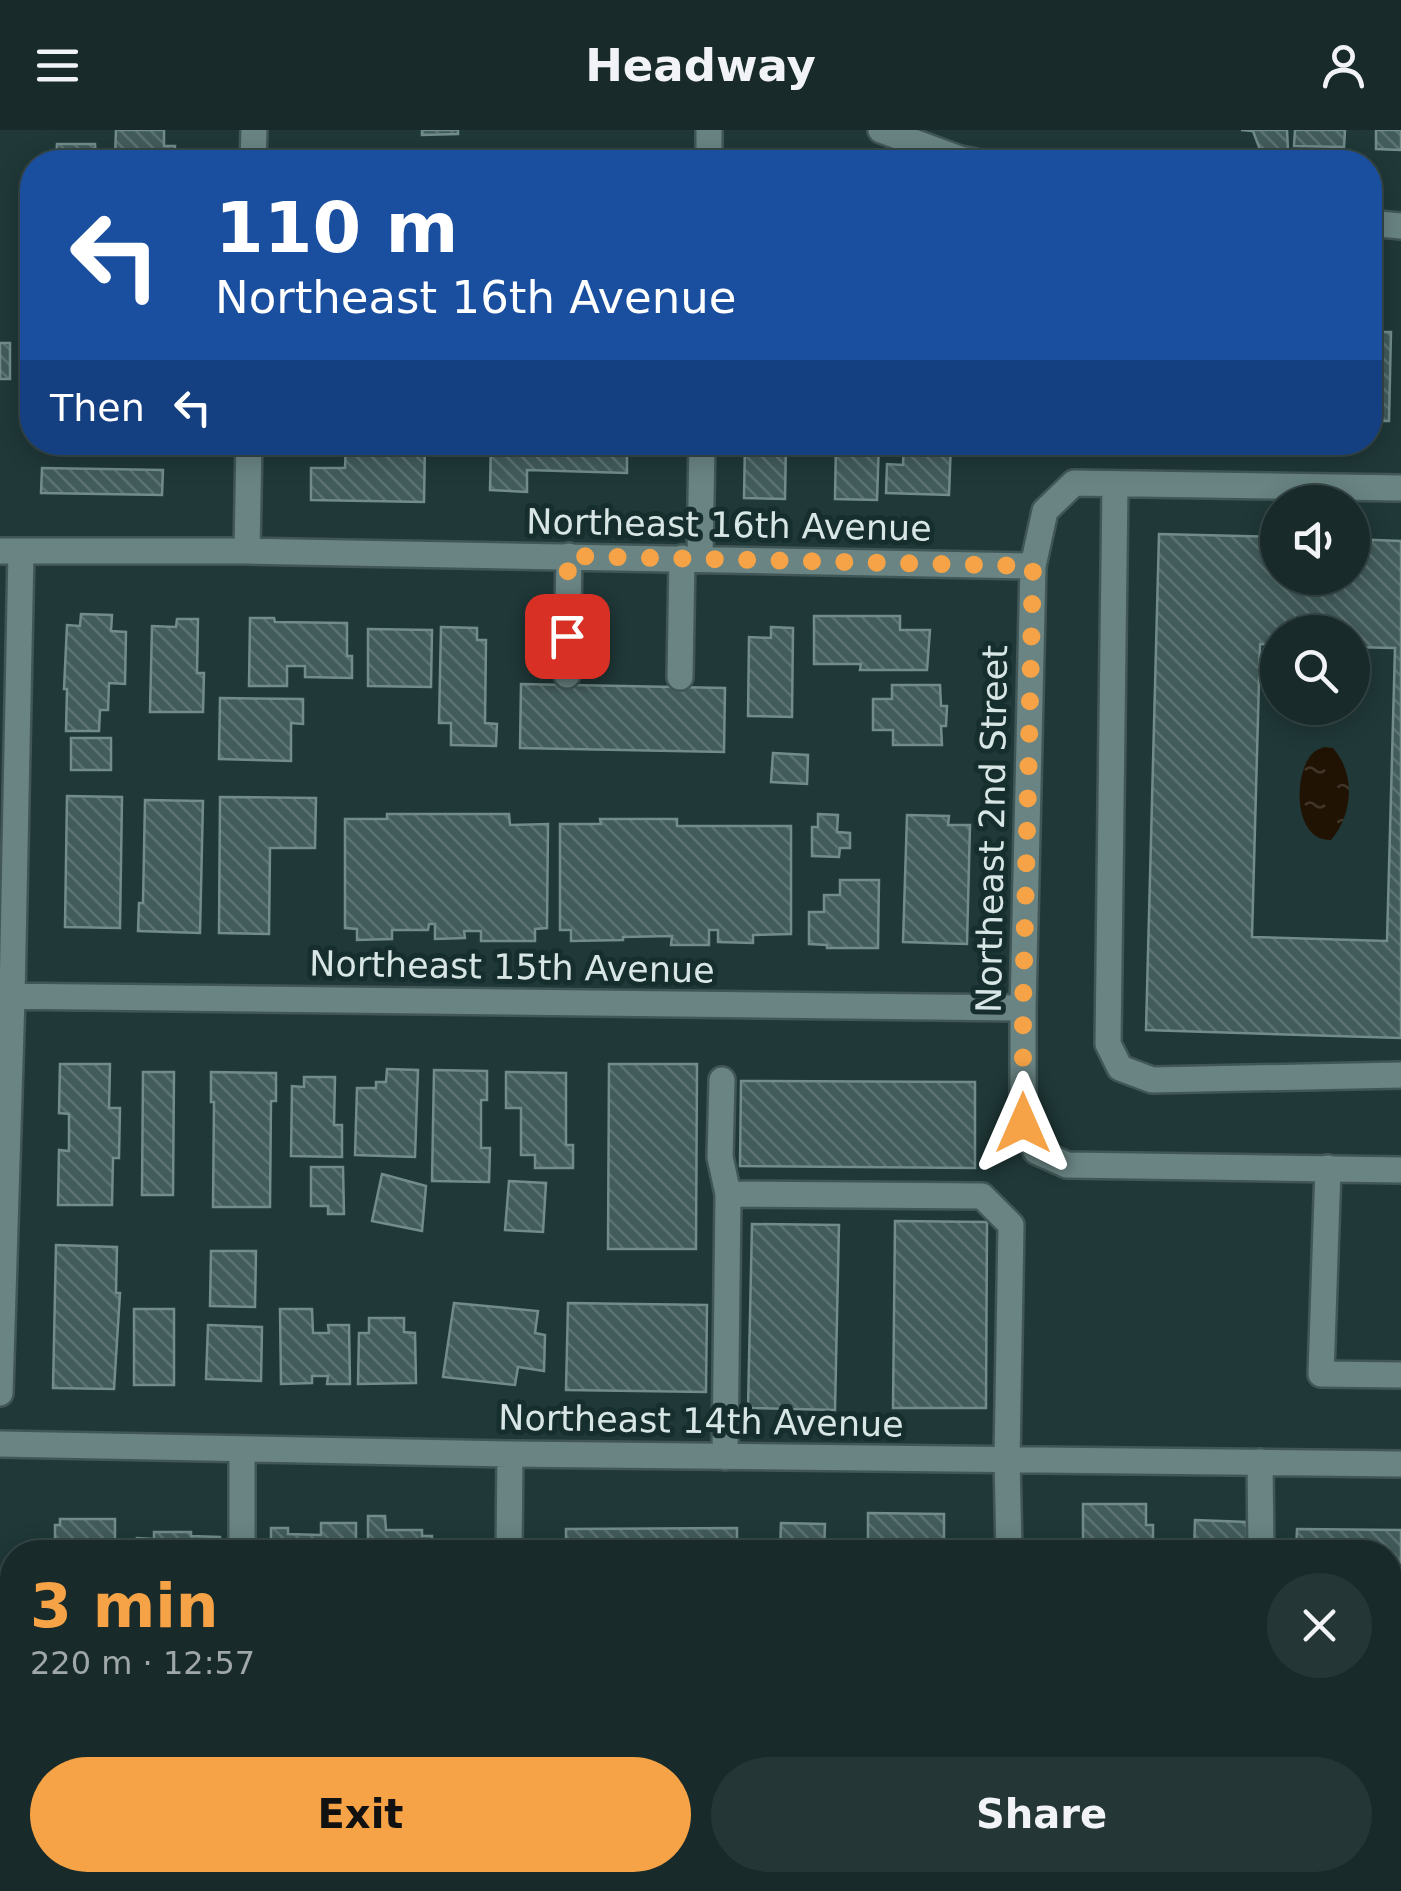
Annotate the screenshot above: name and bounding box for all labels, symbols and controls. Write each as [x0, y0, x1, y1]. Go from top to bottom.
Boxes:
icon: menu [30, 38, 85, 93]
icon: person [1316, 38, 1371, 93]
text: Headway [585, 39, 816, 92]
text: 110 m [215, 187, 458, 269]
icon: left [50, 190, 180, 320]
text: Northeast 16th Avenue [215, 271, 736, 324]
icon: left [165, 380, 220, 435]
text: Then [50, 386, 145, 430]
map controls [1260, 485, 1370, 725]
button: sound [1260, 485, 1370, 595]
street label: Northeast 16th Avenue [526, 501, 932, 549]
pin [525, 594, 610, 679]
icon: arrive [540, 609, 595, 664]
button: search [1260, 615, 1370, 725]
street label: Northeast 2nd Street [969, 645, 1015, 1013]
street label: Northeast 15th Avenue [309, 943, 715, 991]
position arrow [971, 1071, 1075, 1175]
street label: Northeast 14th Avenue [498, 1397, 904, 1445]
text: 3 min [30, 1571, 218, 1641]
button: close [1267, 1573, 1372, 1678]
text: 220 m · 12:57 [30, 1644, 255, 1682]
button: Exit [30, 1757, 691, 1872]
button: Share [711, 1757, 1372, 1872]

